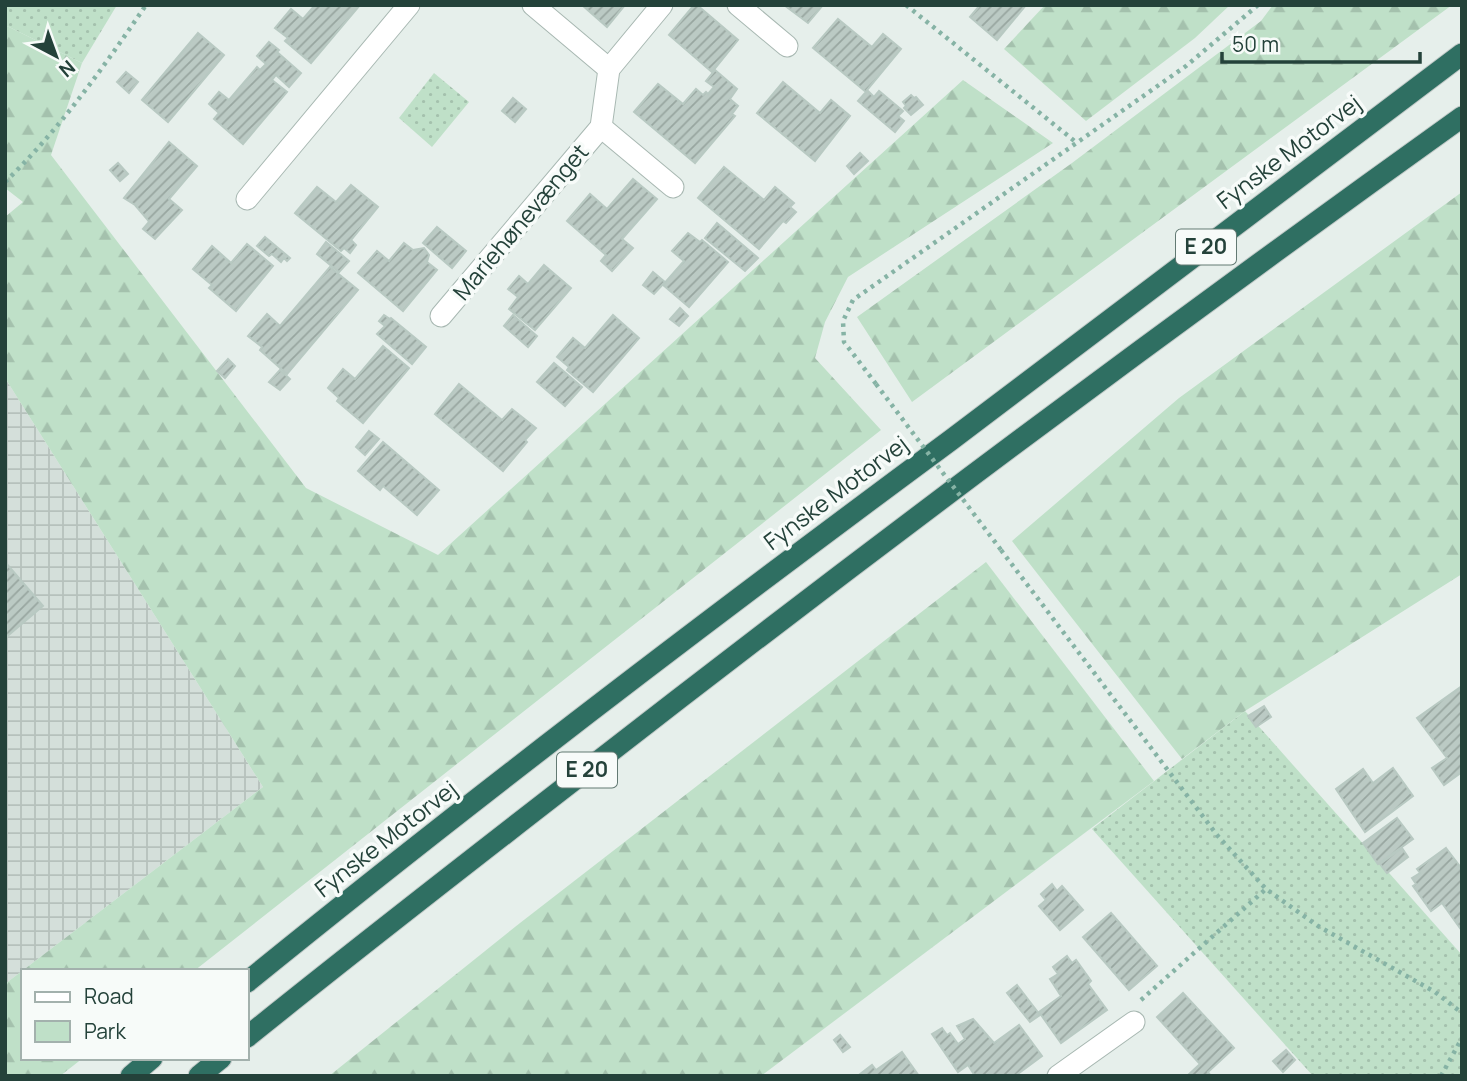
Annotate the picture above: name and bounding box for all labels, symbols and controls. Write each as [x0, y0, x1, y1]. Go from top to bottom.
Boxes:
north arrow [21, 21, 91, 91]
scale bar [1222, 21, 1420, 65]
text: 50 m [1232, 30, 1279, 58]
text: N [53, 55, 81, 83]
street label: Fynske Motorvej [1210, 86, 1367, 216]
street label: Mariehønevænget [445, 136, 595, 306]
road number: E 20 [1176, 230, 1236, 264]
street label: Fynske Motorvej [757, 427, 914, 557]
road number: E 20 [557, 752, 617, 788]
street label: Fynske Motorvej [307, 772, 463, 904]
legend [21, 969, 248, 1060]
text: Road [84, 982, 134, 1010]
text: Park [84, 1017, 126, 1045]

